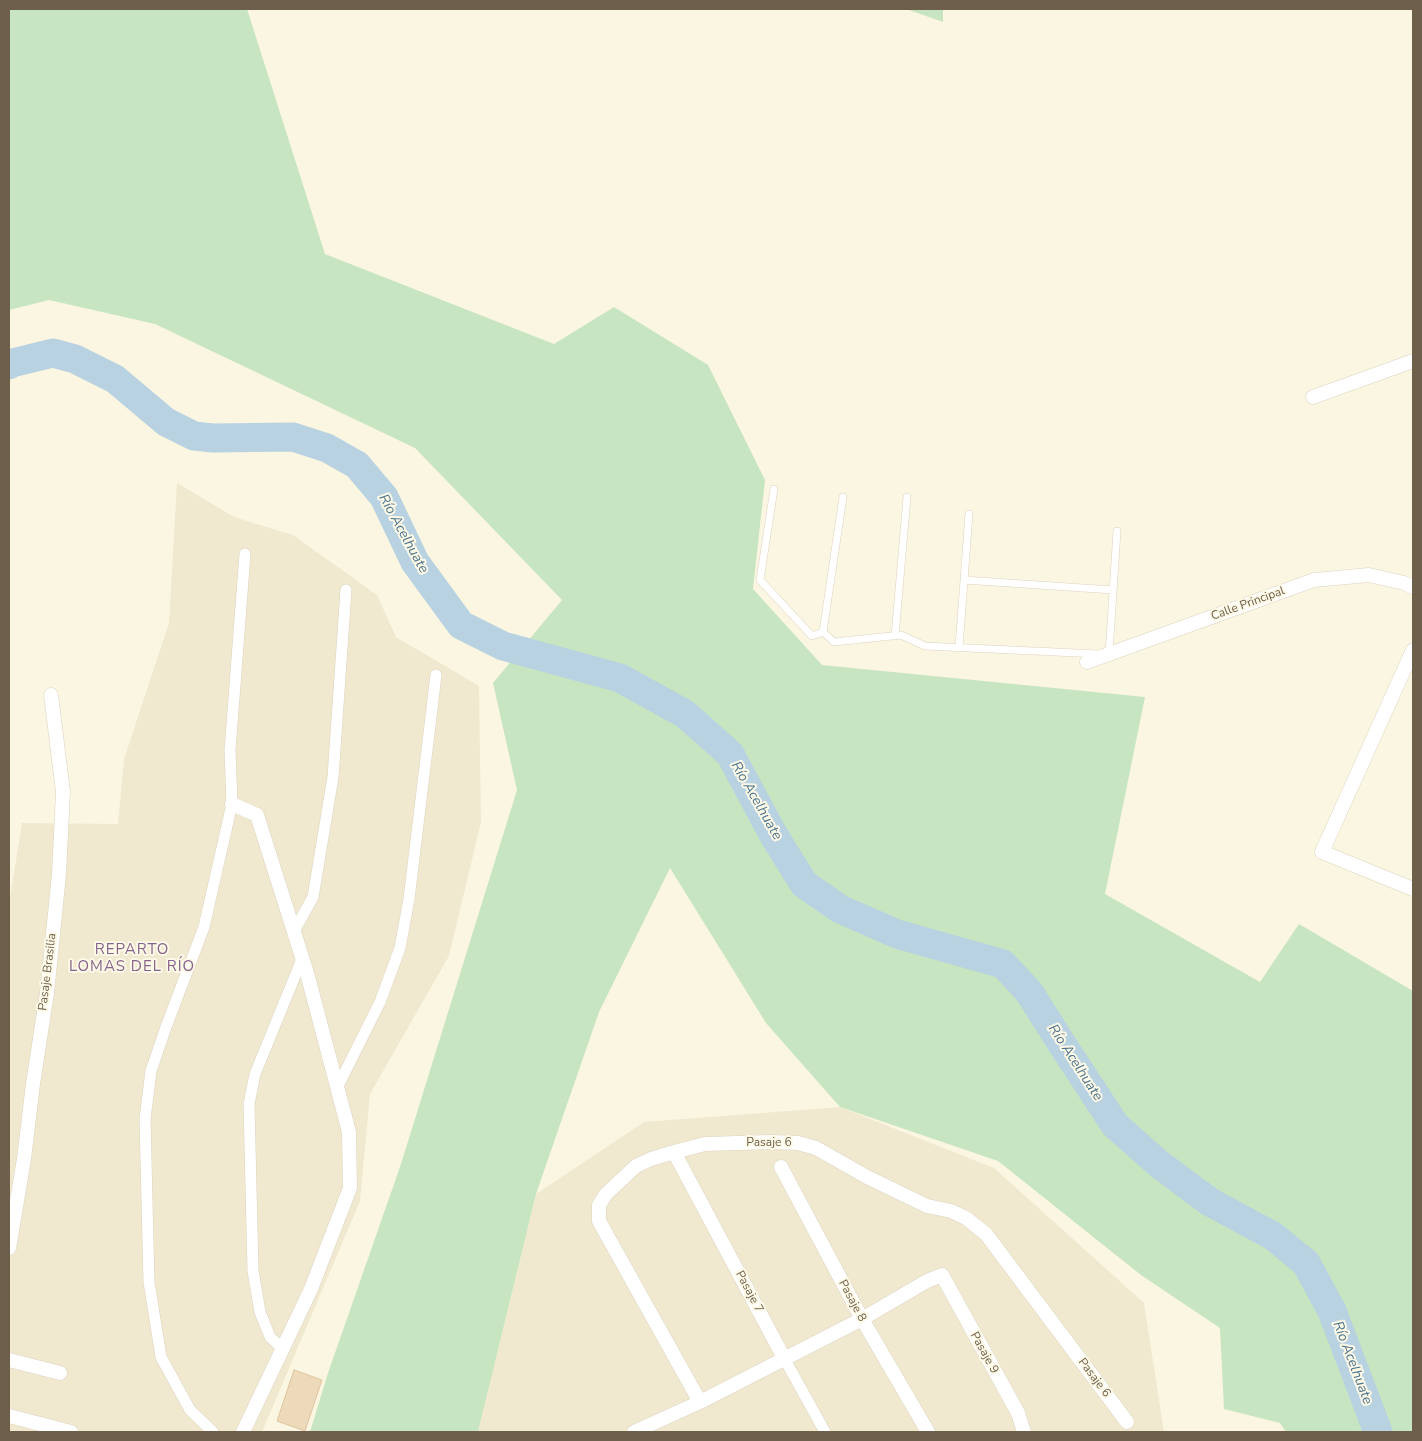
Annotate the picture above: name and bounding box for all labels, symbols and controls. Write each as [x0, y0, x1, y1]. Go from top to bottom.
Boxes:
water label: Río Acelhuate [374, 492, 432, 576]
street label: Calle Principal [1209, 584, 1287, 624]
water label: Río Acelhuate [727, 759, 785, 843]
street label: Pasaje Brasilia [36, 932, 60, 1012]
district label: REPARTO LOMAS DEL RÍO [67, 941, 197, 976]
water label: Río Acelhuate [1044, 1022, 1106, 1104]
street label: Pasaje 6 [746, 1136, 792, 1150]
street label: Pasaje 7 [732, 1269, 766, 1315]
street label: Pasaje 8 [835, 1278, 869, 1324]
water label: Río Acelhuate [1328, 1319, 1376, 1407]
street label: Pasaje 9 [967, 1330, 1001, 1376]
street label: Pasaje 6 [1075, 1356, 1113, 1400]

